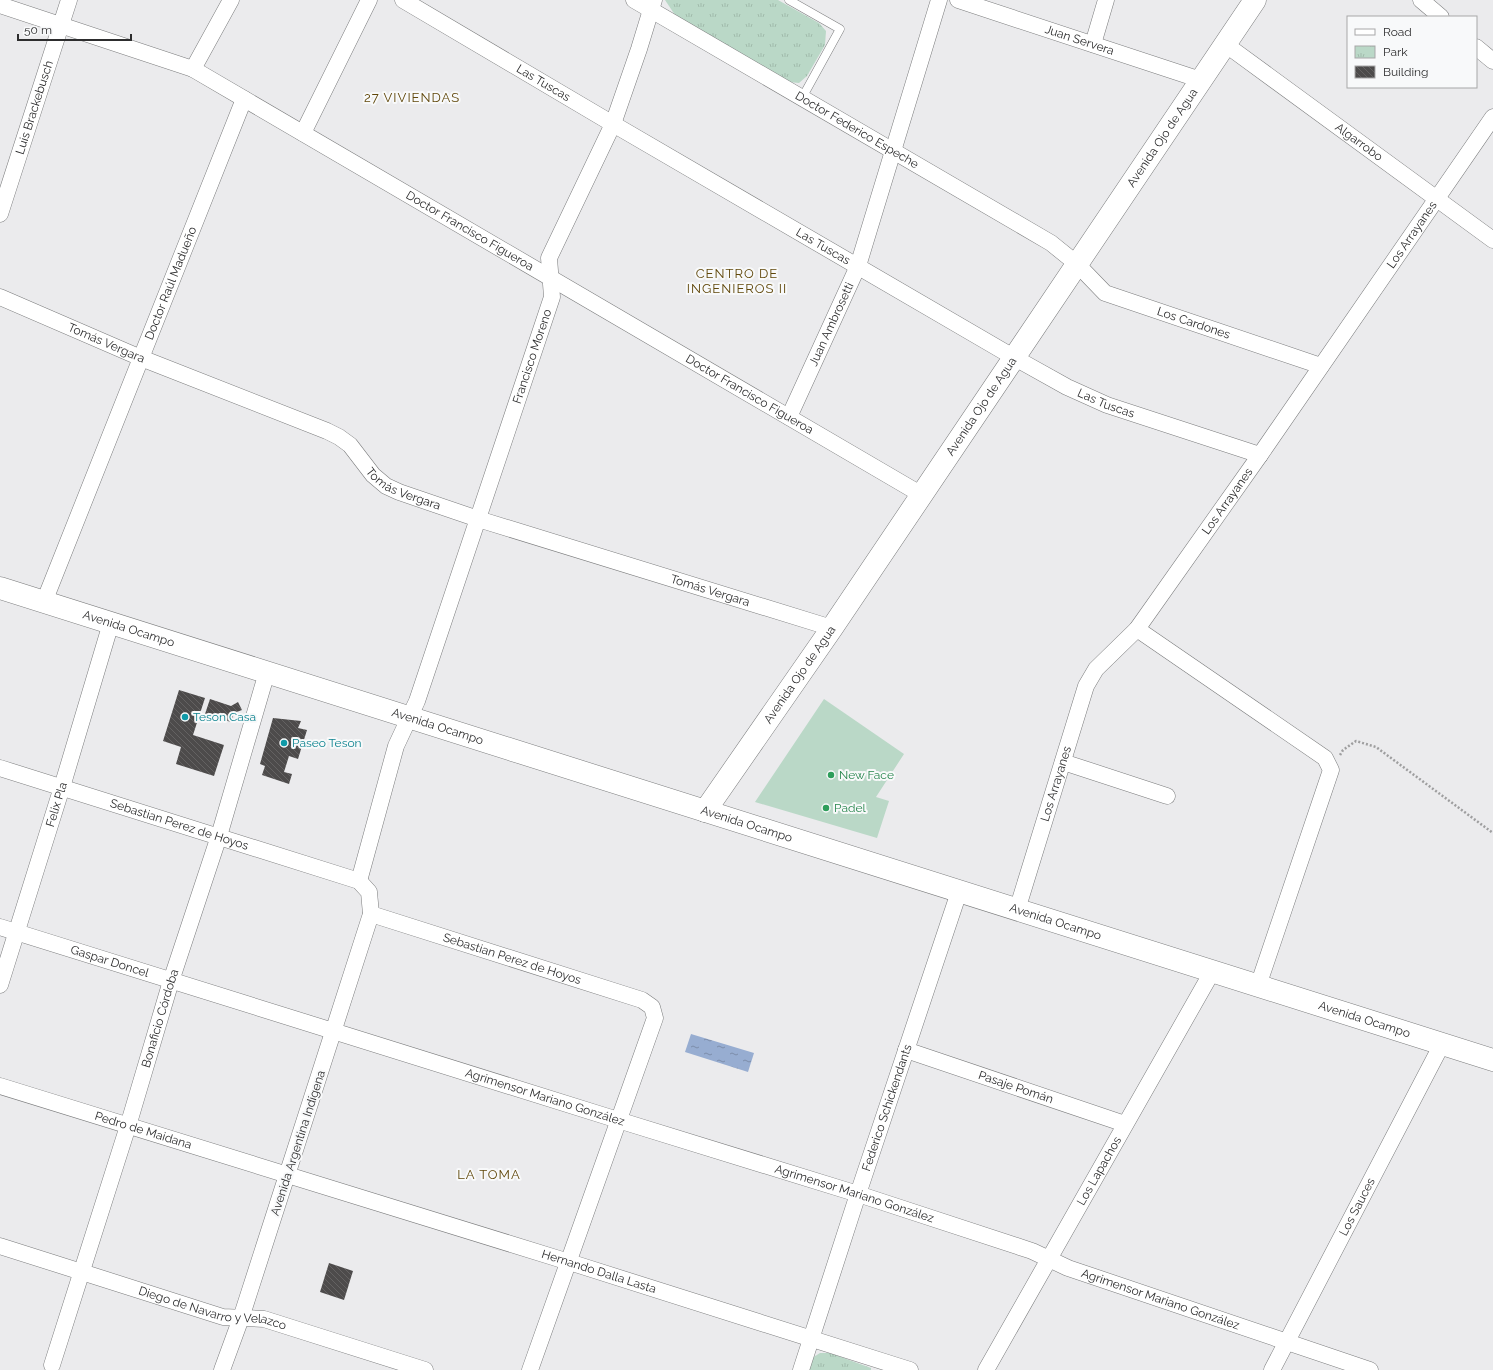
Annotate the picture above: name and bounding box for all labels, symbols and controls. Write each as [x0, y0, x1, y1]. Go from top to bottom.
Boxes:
scale bar [18, 16, 131, 42]
legend [1347, 16, 1477, 88]
street label: Juan Servera [1043, 22, 1116, 58]
text: 50 m [24, 23, 52, 37]
text: Road [1383, 25, 1412, 39]
text: Park [1383, 45, 1408, 59]
street label: Luis Brackebusch [13, 59, 56, 156]
street label: Las Tuscas [514, 62, 573, 104]
text: Building [1383, 65, 1429, 79]
street label: Avenida Ojo de Agua [1124, 86, 1200, 190]
street label: Doctor Federico Espeche [793, 89, 921, 171]
district label: 27 VIVIENDAS [364, 90, 460, 105]
street label: Algarrobo [1333, 120, 1385, 164]
street label: Doctor Francisco Figueroa [404, 188, 536, 274]
street label: Los Arrayanes [1384, 198, 1440, 271]
street label: Doctor Raúl Madueño [142, 225, 200, 342]
street label: Las Tuscas [794, 225, 853, 268]
district label: CENTRO DE INGENIEROS II [687, 266, 787, 296]
street label: Juan Ambrosetti [806, 280, 857, 368]
street label: Los Cardones [1155, 304, 1232, 342]
street label: Francisco Moreno [510, 307, 554, 405]
street label: Tomás Vergara [66, 320, 147, 366]
street label: Doctor Francisco Figueroa [683, 352, 816, 437]
street label: Avenida Ojo de Agua [943, 354, 1019, 458]
street label: Las Tuscas [1075, 386, 1137, 421]
street label: Tomás Vergara [363, 465, 442, 513]
street label: Los Arrayanes [1199, 465, 1256, 537]
street label: Tomás Vergara [669, 572, 752, 609]
street label: Avenida Ocampo [81, 608, 176, 650]
street label: Avenida Ojo de Agua [761, 623, 838, 726]
street label: Avenida Ocampo [390, 705, 485, 747]
place label: Teson Casa [193, 710, 256, 724]
marker: Teson Casa [180, 712, 190, 722]
place label: Paseo Teson [292, 736, 362, 750]
marker: Paseo Teson [279, 738, 289, 748]
street label: Los Arrayanes [1038, 744, 1074, 823]
place label: New Face [839, 768, 894, 782]
marker: New Face [826, 770, 836, 780]
street label: Felix Pla [43, 781, 70, 829]
street label: Sebastian Perez de Hoyos [108, 796, 250, 853]
place label: Padel [834, 801, 866, 815]
street label: Avenida Ocampo [699, 803, 794, 845]
marker: Padel [821, 803, 831, 813]
street label: Avenida Ocampo [1008, 901, 1103, 943]
street label: Sebastian Perez de Hoyos [441, 930, 583, 987]
street label: Gaspar Doncel [69, 942, 151, 980]
street label: Bonaficio Córdoba [139, 967, 181, 1069]
street label: Avenida Ocampo [1317, 998, 1412, 1040]
street label: Federico Schickendants [859, 1042, 915, 1173]
street label: Agrimensor Mariano González [464, 1066, 626, 1129]
street label: Pasaje Pomán [977, 1068, 1055, 1106]
street label: Avenida Argentina Indígena [268, 1069, 328, 1217]
street label: Pedro de Maidana [93, 1109, 194, 1152]
street label: Los Lapachos [1074, 1134, 1124, 1208]
street label: Agrimensor Mariano González [773, 1162, 936, 1225]
district label: LA TOMA [457, 1167, 521, 1182]
street label: Los Sauces [1336, 1175, 1378, 1238]
street label: Hernando Dalla Lasta [540, 1247, 658, 1296]
street label: Agrimensor Mariano González [1079, 1266, 1241, 1332]
street label: Diego de Navarro y Velazco [137, 1284, 288, 1333]

